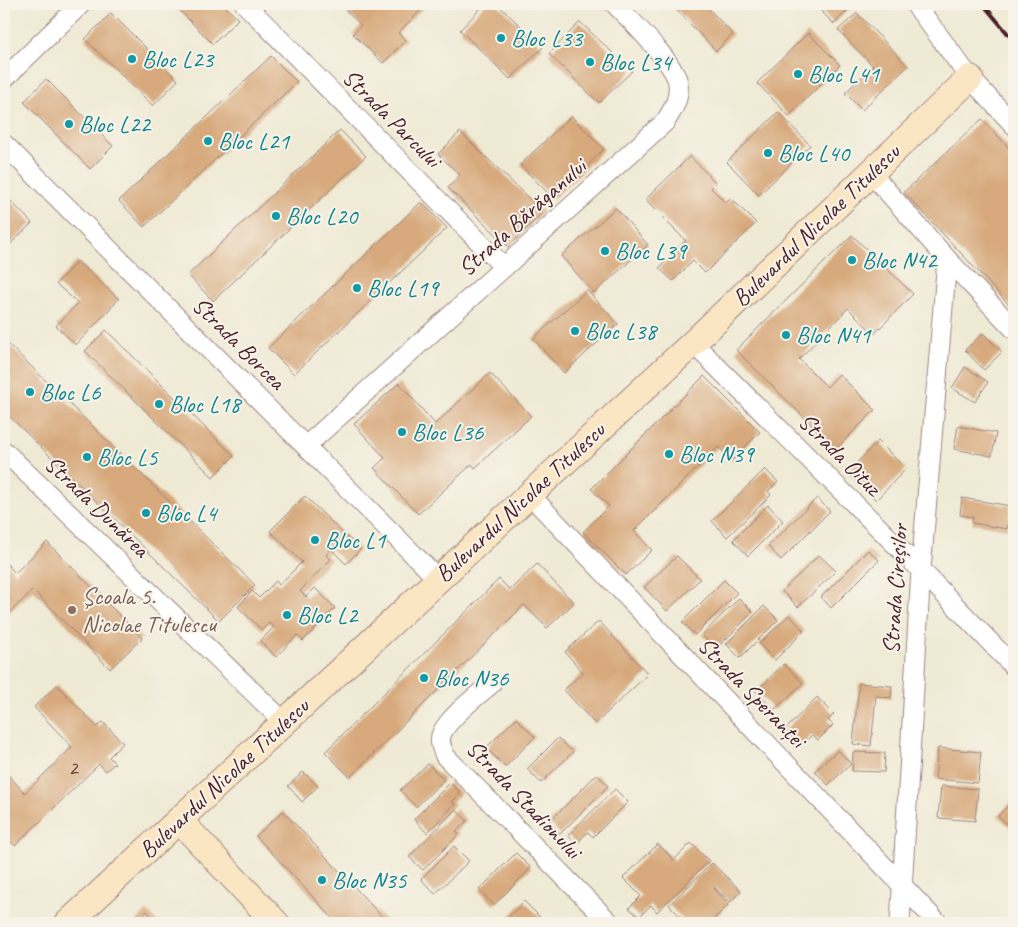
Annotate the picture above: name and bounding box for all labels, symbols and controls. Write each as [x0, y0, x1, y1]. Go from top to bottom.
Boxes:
place label: Bloc L33 [511, 23, 585, 53]
marker: Bloc L33 [495, 32, 507, 44]
place label: Bloc L23 [142, 44, 216, 74]
place label: Bloc L34 [600, 47, 674, 77]
marker: Bloc L23 [126, 53, 138, 65]
marker: Bloc L34 [584, 56, 596, 68]
place label: Bloc L41 [808, 59, 881, 89]
street label: Strada Parcului [336, 62, 450, 176]
marker: Bloc L41 [792, 68, 804, 80]
place label: Bloc L22 [79, 109, 153, 139]
marker: Bloc L22 [63, 118, 75, 130]
place label: Bloc L21 [218, 126, 291, 156]
marker: Bloc L21 [202, 135, 214, 147]
street label: Bulevardul Nicolae Titulescu [726, 136, 908, 313]
place label: Bloc L40 [778, 138, 852, 168]
marker: Bloc L40 [762, 147, 774, 159]
street label: Strada Bărăganului [452, 150, 594, 282]
place label: Bloc L20 [286, 201, 360, 231]
marker: Bloc L20 [270, 210, 282, 222]
place label: Bloc L39 [615, 236, 689, 266]
marker: Bloc L39 [599, 245, 611, 257]
place label: Bloc N42 [862, 245, 939, 275]
marker: Bloc N42 [846, 254, 858, 266]
place label: Bloc L19 [367, 273, 441, 303]
marker: Bloc L19 [351, 282, 363, 294]
street label: Strada Borcea [186, 290, 293, 397]
place label: Bloc L38 [585, 316, 659, 346]
place label: Bloc N41 [796, 320, 872, 350]
marker: Bloc L38 [569, 325, 581, 337]
marker: Bloc N41 [780, 329, 792, 341]
place label: Bloc L6 [40, 377, 102, 407]
marker: Bloc L6 [24, 386, 36, 398]
place label: Bloc L18 [169, 389, 243, 419]
marker: Bloc L18 [153, 398, 165, 410]
street label: Strada Oituz [792, 406, 889, 503]
street label: Bulevardul Nicolae Titulescu [429, 414, 613, 589]
place label: Bloc L36 [412, 417, 485, 447]
marker: Bloc L36 [396, 426, 408, 438]
place label: Bloc N39 [679, 439, 756, 469]
place label: Bloc L5 [97, 442, 159, 472]
marker: Bloc N39 [663, 448, 675, 460]
street label: Strada Dunărea [38, 449, 157, 564]
marker: Bloc L5 [81, 451, 93, 463]
place label: Bloc L4 [156, 498, 219, 528]
marker: Bloc L4 [140, 507, 152, 519]
street label: Strada Cireșilor [875, 521, 915, 655]
place label: Bloc L1 [325, 525, 387, 555]
marker: Bloc L1 [309, 534, 321, 546]
place label: Școala 5. Nicolae Titulescu [82, 581, 218, 639]
place label: Bloc L2 [297, 600, 360, 630]
marker: Școala 5. Nicolae Titulescu [66, 604, 78, 616]
marker: Bloc L2 [281, 609, 293, 621]
street label: Strada Speranței [692, 630, 814, 756]
place label: Bloc N36 [434, 663, 510, 693]
marker: Bloc N36 [418, 672, 430, 684]
street label: Bulevardul Nicolae Titulescu [133, 690, 317, 865]
street label: Strada Stadionului [460, 733, 590, 866]
house number: 2 [68, 755, 79, 781]
place label: Bloc N35 [332, 865, 408, 895]
marker: Bloc N35 [316, 874, 328, 886]

